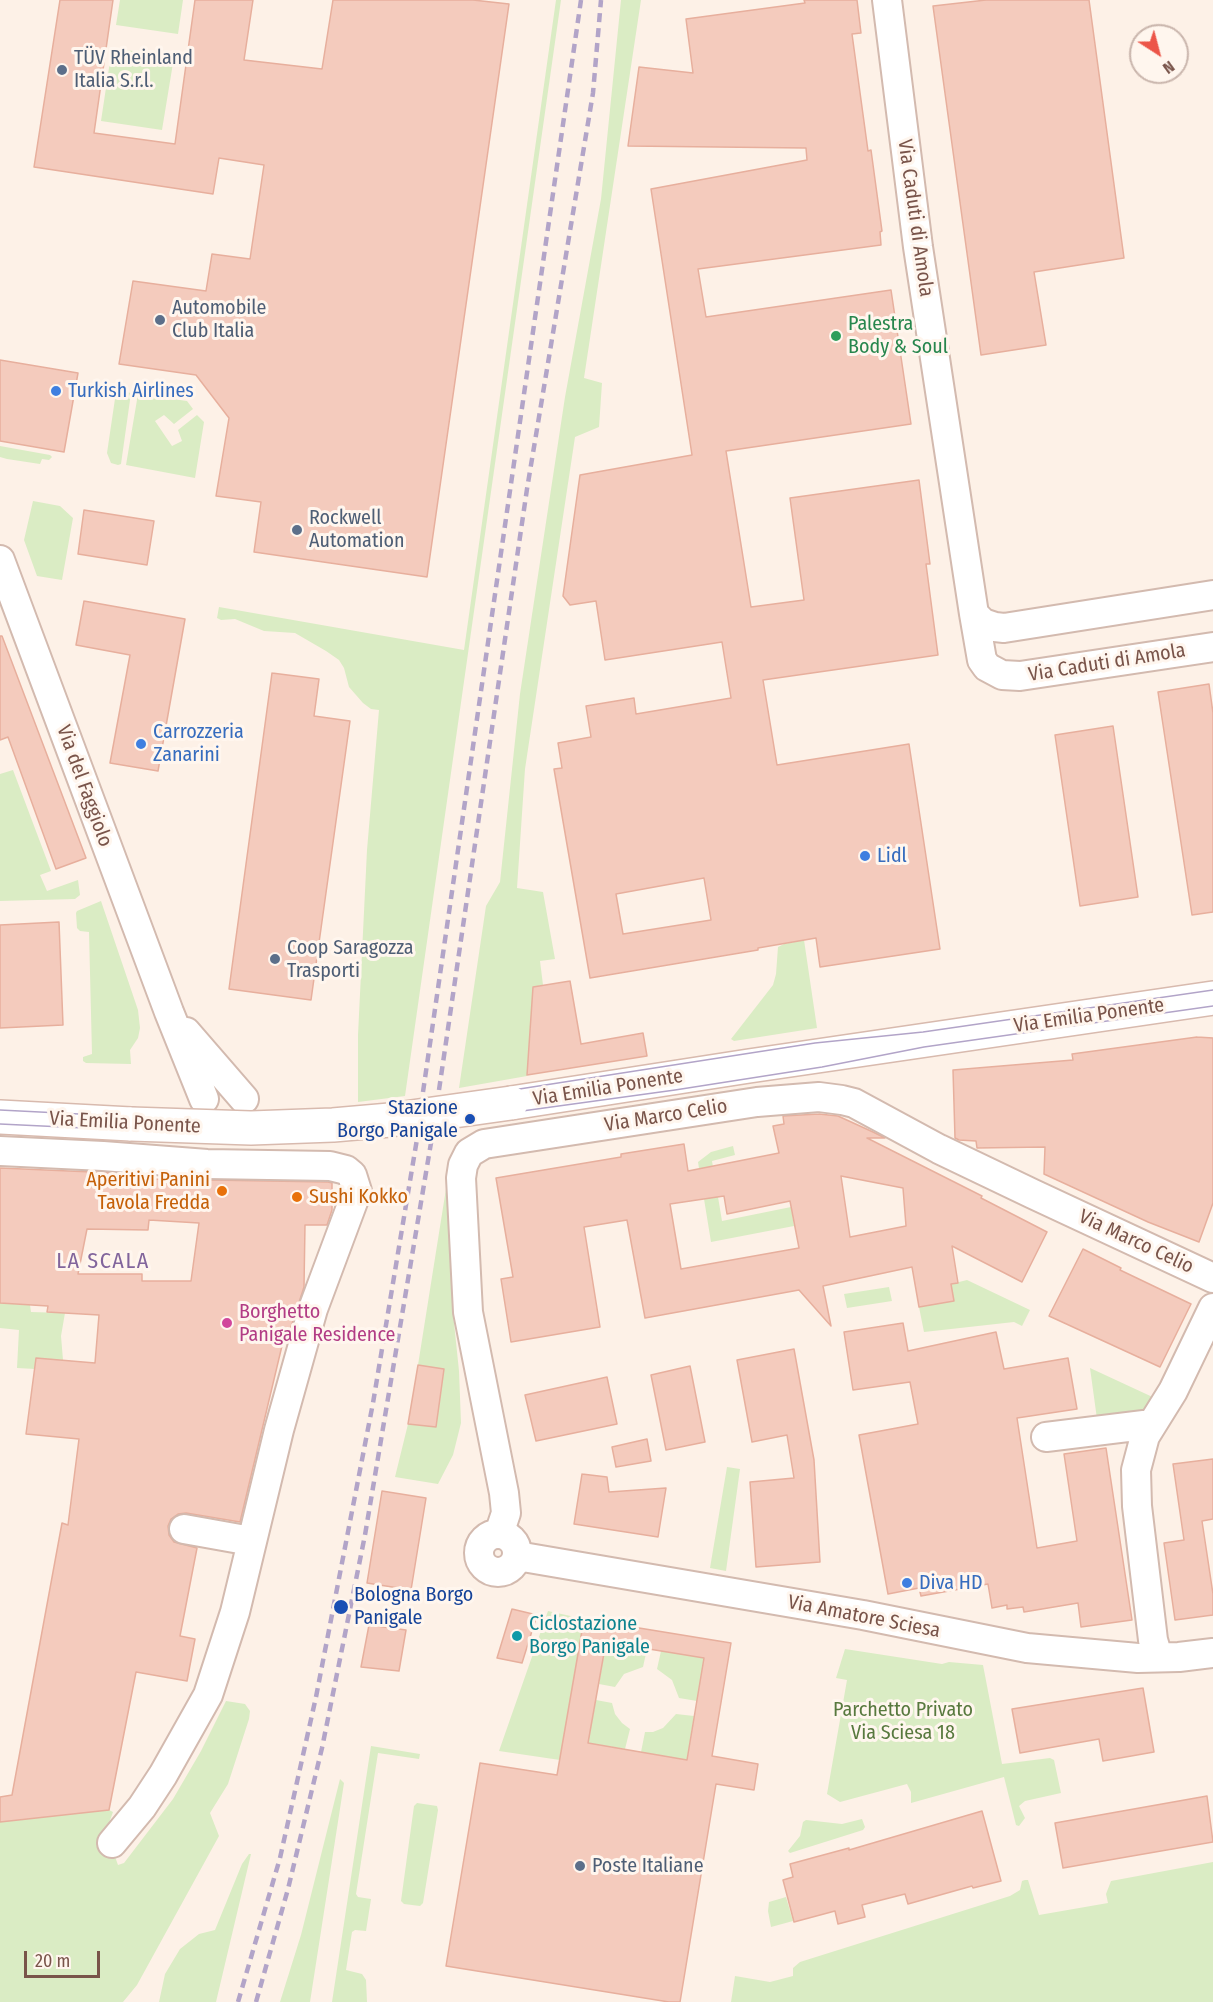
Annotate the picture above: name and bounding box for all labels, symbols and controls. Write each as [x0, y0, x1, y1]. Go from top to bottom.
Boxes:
north arrow [1129, 24, 1189, 84]
place label: TÜV Rheinland Italia S.r.l. [74, 46, 193, 93]
text: N [1159, 57, 1178, 78]
marker: TÜV Rheinland Italia S.r.l. [55, 63, 69, 77]
street label: Via Caduti di Amola [892, 138, 938, 298]
place label: Automobile Club Italia [172, 296, 266, 343]
place label: Palestra Body & Soul [848, 312, 948, 359]
marker: Automobile Club Italia [153, 313, 167, 327]
marker: Palestra Body & Soul [829, 329, 843, 343]
place label: Turkish Airlines [68, 379, 194, 403]
marker: Turkish Airlines [49, 384, 63, 398]
place label: Rockwell Automation [309, 506, 405, 553]
marker: Rockwell Automation [290, 523, 304, 537]
street label: Via Caduti di Amola [1027, 639, 1187, 687]
place label: Carrozzeria Zanarini [153, 720, 244, 767]
street label: Via del Faggiolo [51, 722, 117, 850]
marker: Carrozzeria Zanarini [134, 737, 148, 751]
place label: Lidl [877, 844, 907, 868]
marker: Lidl [858, 849, 872, 863]
place label: Coop Saragozza Trasporti [287, 936, 414, 983]
marker: Coop Saragozza Trasporti [268, 952, 282, 966]
street label: Via Emilia Ponente [1012, 994, 1166, 1038]
street label: Via Emilia Ponente [531, 1064, 685, 1112]
street label: Via Marco Celio [603, 1094, 729, 1138]
place label: Stazione Borgo Panigale [337, 1096, 458, 1143]
street label: Via Emilia Ponente [49, 1107, 201, 1139]
marker: Stazione Borgo Panigale [463, 1112, 477, 1126]
place label: Aperitivi Panini Tavola Fredda [86, 1168, 210, 1215]
marker: Aperitivi Panini Tavola Fredda [215, 1184, 229, 1198]
place label: Sushi Kokko [309, 1185, 408, 1209]
marker: Sushi Kokko [290, 1190, 304, 1204]
street label: Via Marco Celio [1075, 1205, 1197, 1279]
district label: LA SCALA [56, 1249, 150, 1275]
place label: Borghetto Panigale Residence [239, 1300, 395, 1347]
marker: Borghetto Panigale Residence [220, 1316, 234, 1330]
place label: Diva HD [919, 1571, 983, 1595]
marker: Diva HD [900, 1576, 914, 1590]
place label: Bologna Borgo Panigale [354, 1583, 473, 1630]
street label: Via Amatore Sciesa [786, 1590, 942, 1644]
marker: Bologna Borgo Panigale [332, 1598, 350, 1616]
place label: Ciclostazione Borgo Panigale [529, 1612, 650, 1659]
marker: Ciclostazione Borgo Panigale [510, 1629, 524, 1643]
park label: Parchetto Privato Via Sciesa 18 [833, 1698, 973, 1745]
place label: Poste Italiane [592, 1854, 704, 1878]
marker: Poste Italiane [573, 1859, 587, 1873]
scale bar [27, 1939, 104, 1977]
text: 20 m [35, 1950, 70, 1972]

